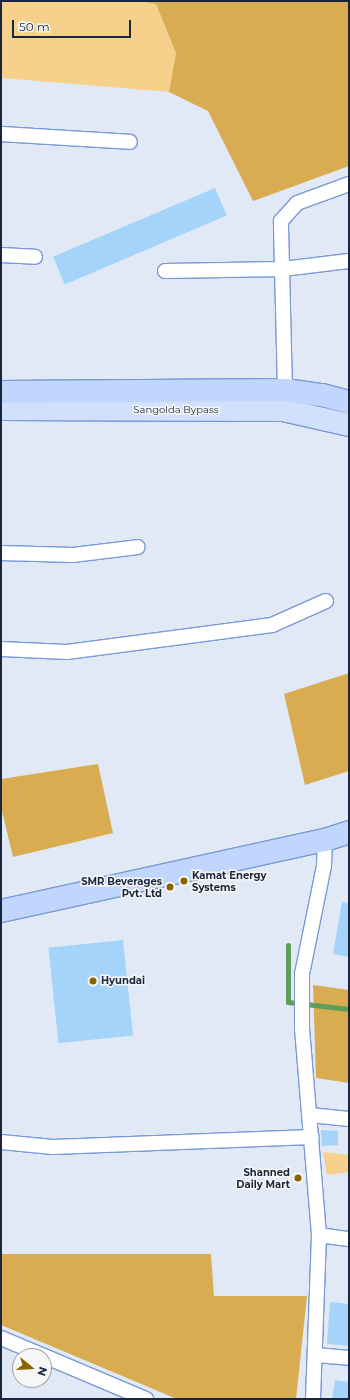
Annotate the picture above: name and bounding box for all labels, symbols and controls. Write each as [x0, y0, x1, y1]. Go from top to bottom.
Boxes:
scale bar [14, 12, 133, 38]
text: 50 m [19, 19, 50, 34]
street label: Sangolda Bypass [133, 404, 219, 416]
place label: Kamat Energy Systems [192, 869, 266, 892]
place label: SMR Beverages Pvt. Ltd [81, 875, 162, 898]
marker: Kamat Energy Systems [179, 876, 189, 886]
marker: SMR Beverages Pvt. Ltd [165, 882, 175, 892]
place label: Hyundai [101, 975, 145, 987]
marker: Hyundai [88, 976, 98, 986]
place label: Shanned Daily Mart [236, 1166, 290, 1190]
marker: Shanned Daily Mart [293, 1173, 303, 1183]
north arrow [12, 1348, 52, 1388]
text: N [34, 1365, 50, 1378]

